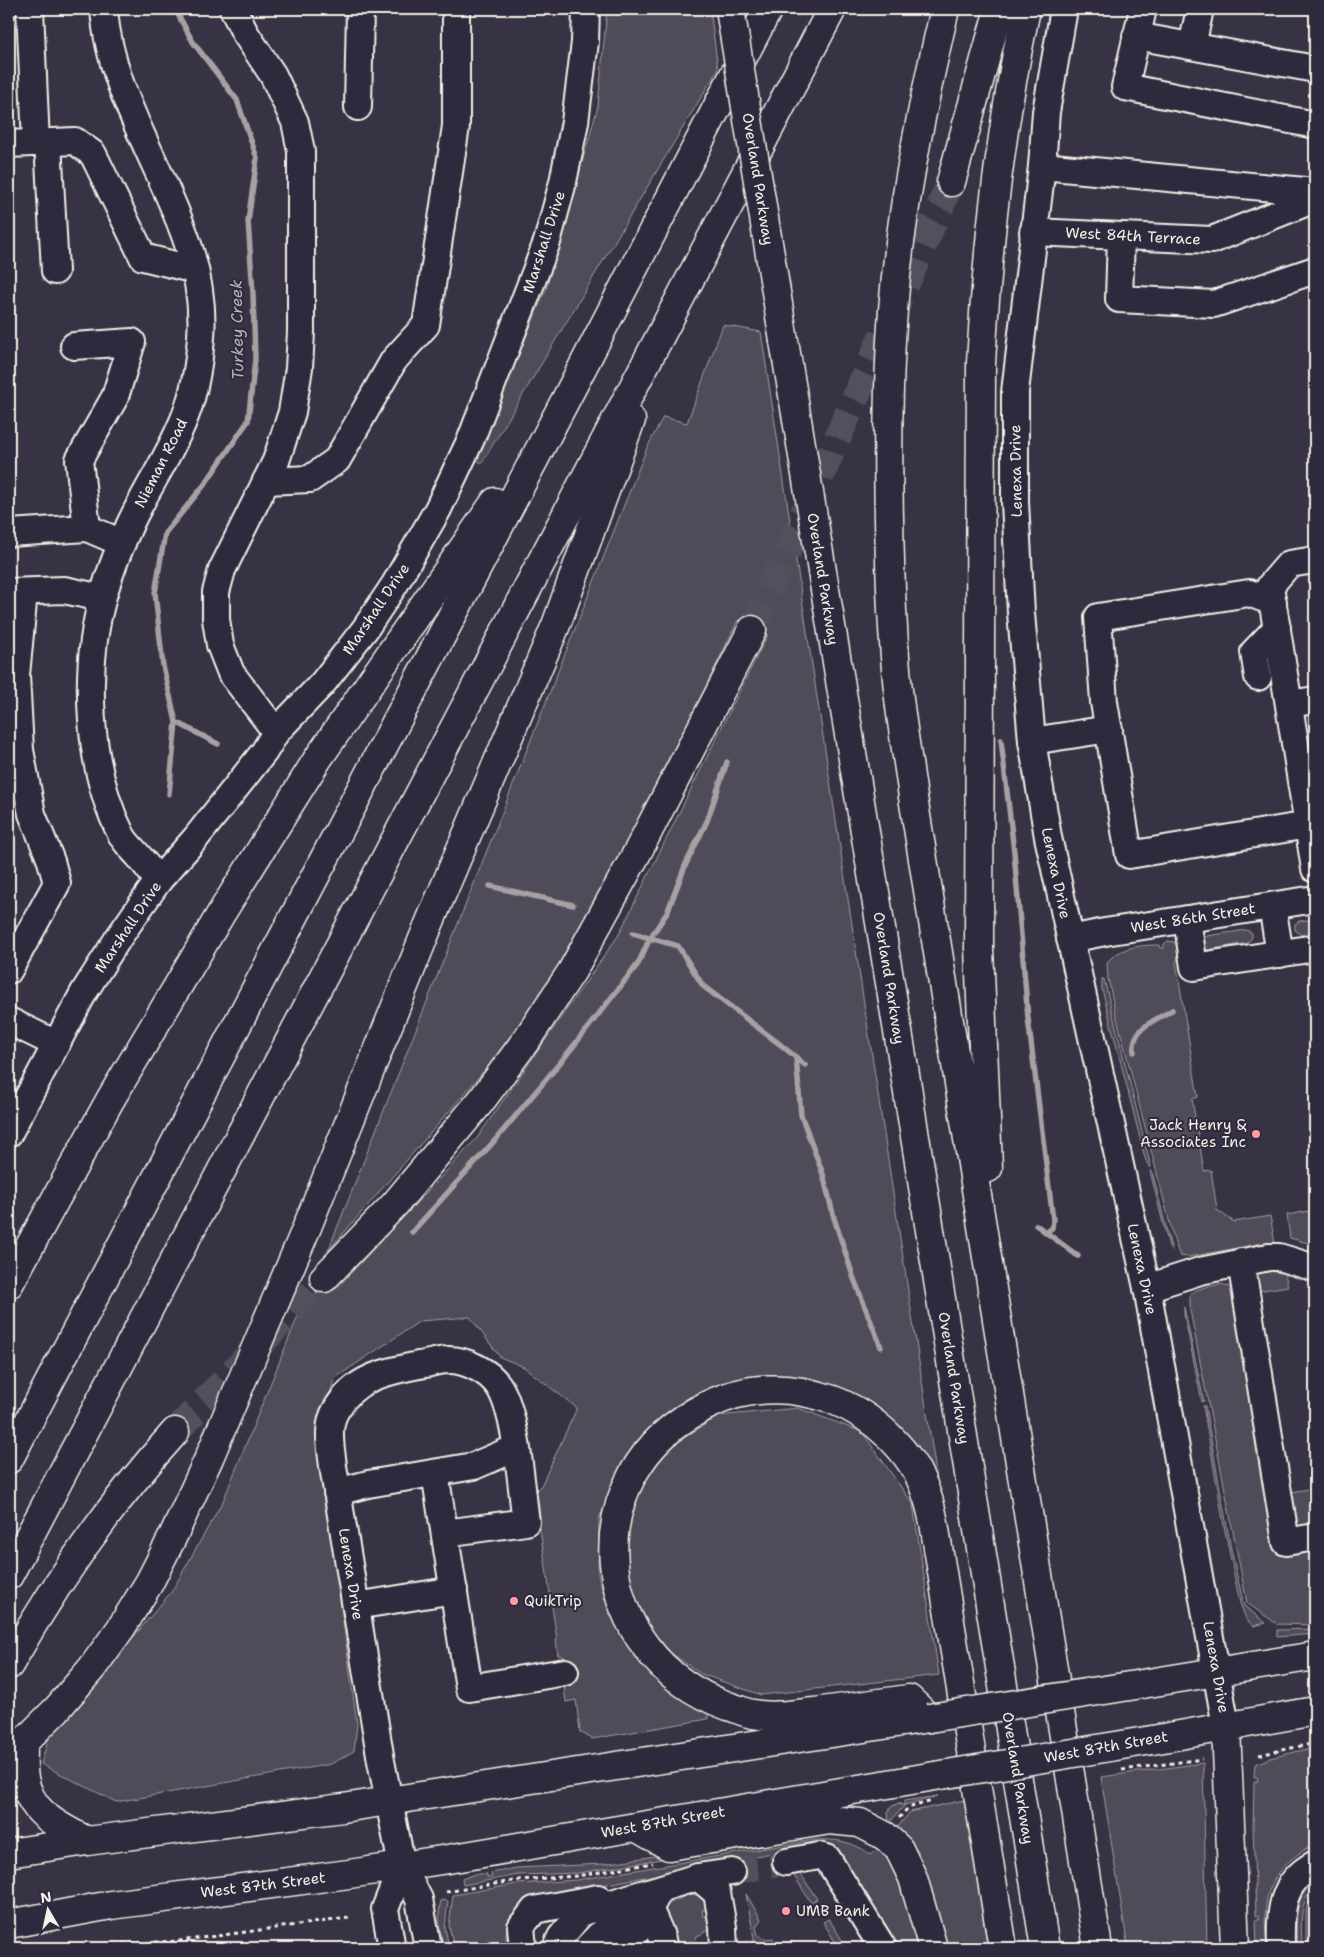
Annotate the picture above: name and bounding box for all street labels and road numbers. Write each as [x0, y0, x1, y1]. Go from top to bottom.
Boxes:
street label: Overland Parkway [738, 111, 778, 247]
street label: Marshall Drive [518, 188, 570, 296]
street label: West 84th Terrace [1065, 222, 1201, 250]
street label: Nieman Road [130, 414, 192, 511]
street label: Lenexa Drive [1005, 424, 1027, 518]
street label: Overland Parkway [803, 511, 843, 647]
street label: Marshall Drive [338, 559, 414, 659]
street label: Lenexa Drive [1037, 826, 1075, 920]
street label: Marshall Drive [90, 877, 166, 977]
street label: West 86th Street [1129, 898, 1257, 938]
street label: Overland Parkway [869, 910, 909, 1046]
street label: Lenexa Drive [1123, 1222, 1161, 1316]
street label: Overland Parkway [934, 1310, 974, 1446]
street label: Lenexa Drive [334, 1527, 368, 1621]
street label: Lenexa Drive [1198, 1620, 1234, 1714]
street label: Overland Parkway [998, 1710, 1038, 1846]
street label: West 87th Street [1042, 1726, 1170, 1768]
street label: West 87th Street [599, 1801, 727, 1843]
street label: West 87th Street [199, 1867, 327, 1903]

